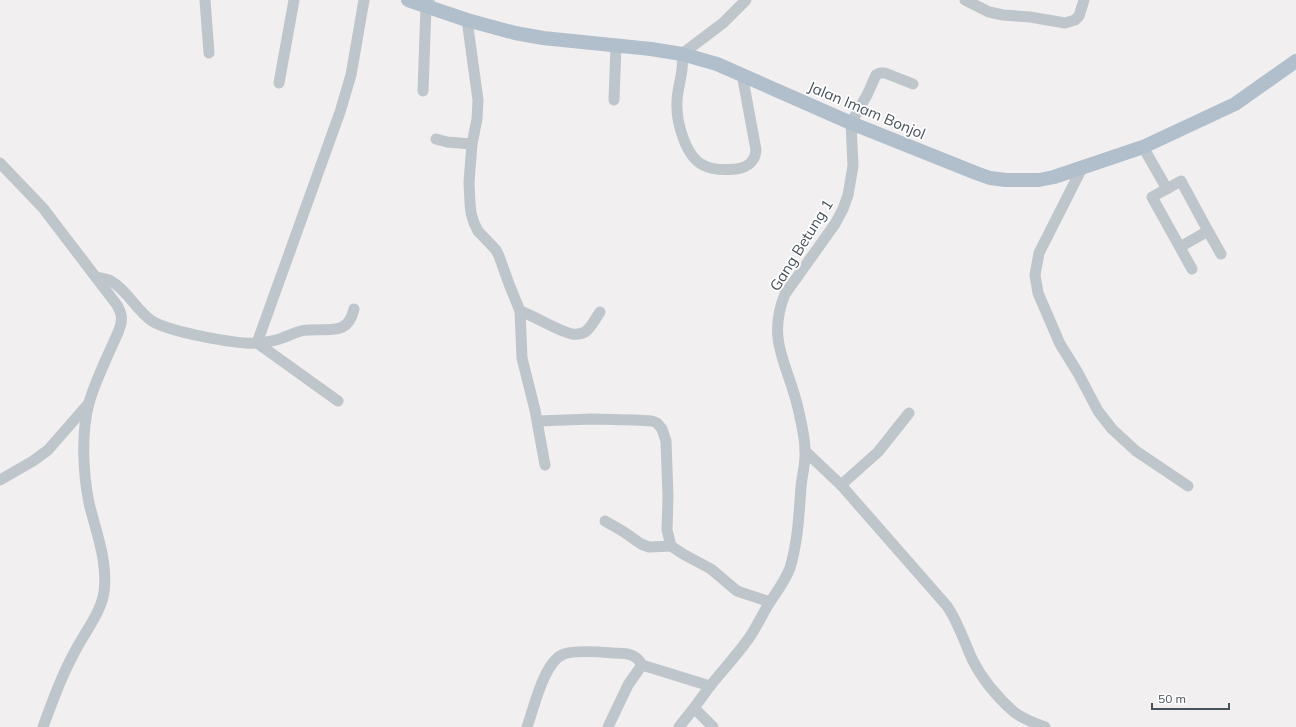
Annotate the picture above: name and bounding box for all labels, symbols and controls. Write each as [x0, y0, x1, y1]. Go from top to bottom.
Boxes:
street label: Jalan Imam Bonjol [805, 77, 929, 143]
street label: Gang Betung 1 [765, 196, 837, 294]
scale bar [1152, 685, 1229, 711]
text: 50 m [1158, 691, 1186, 706]

